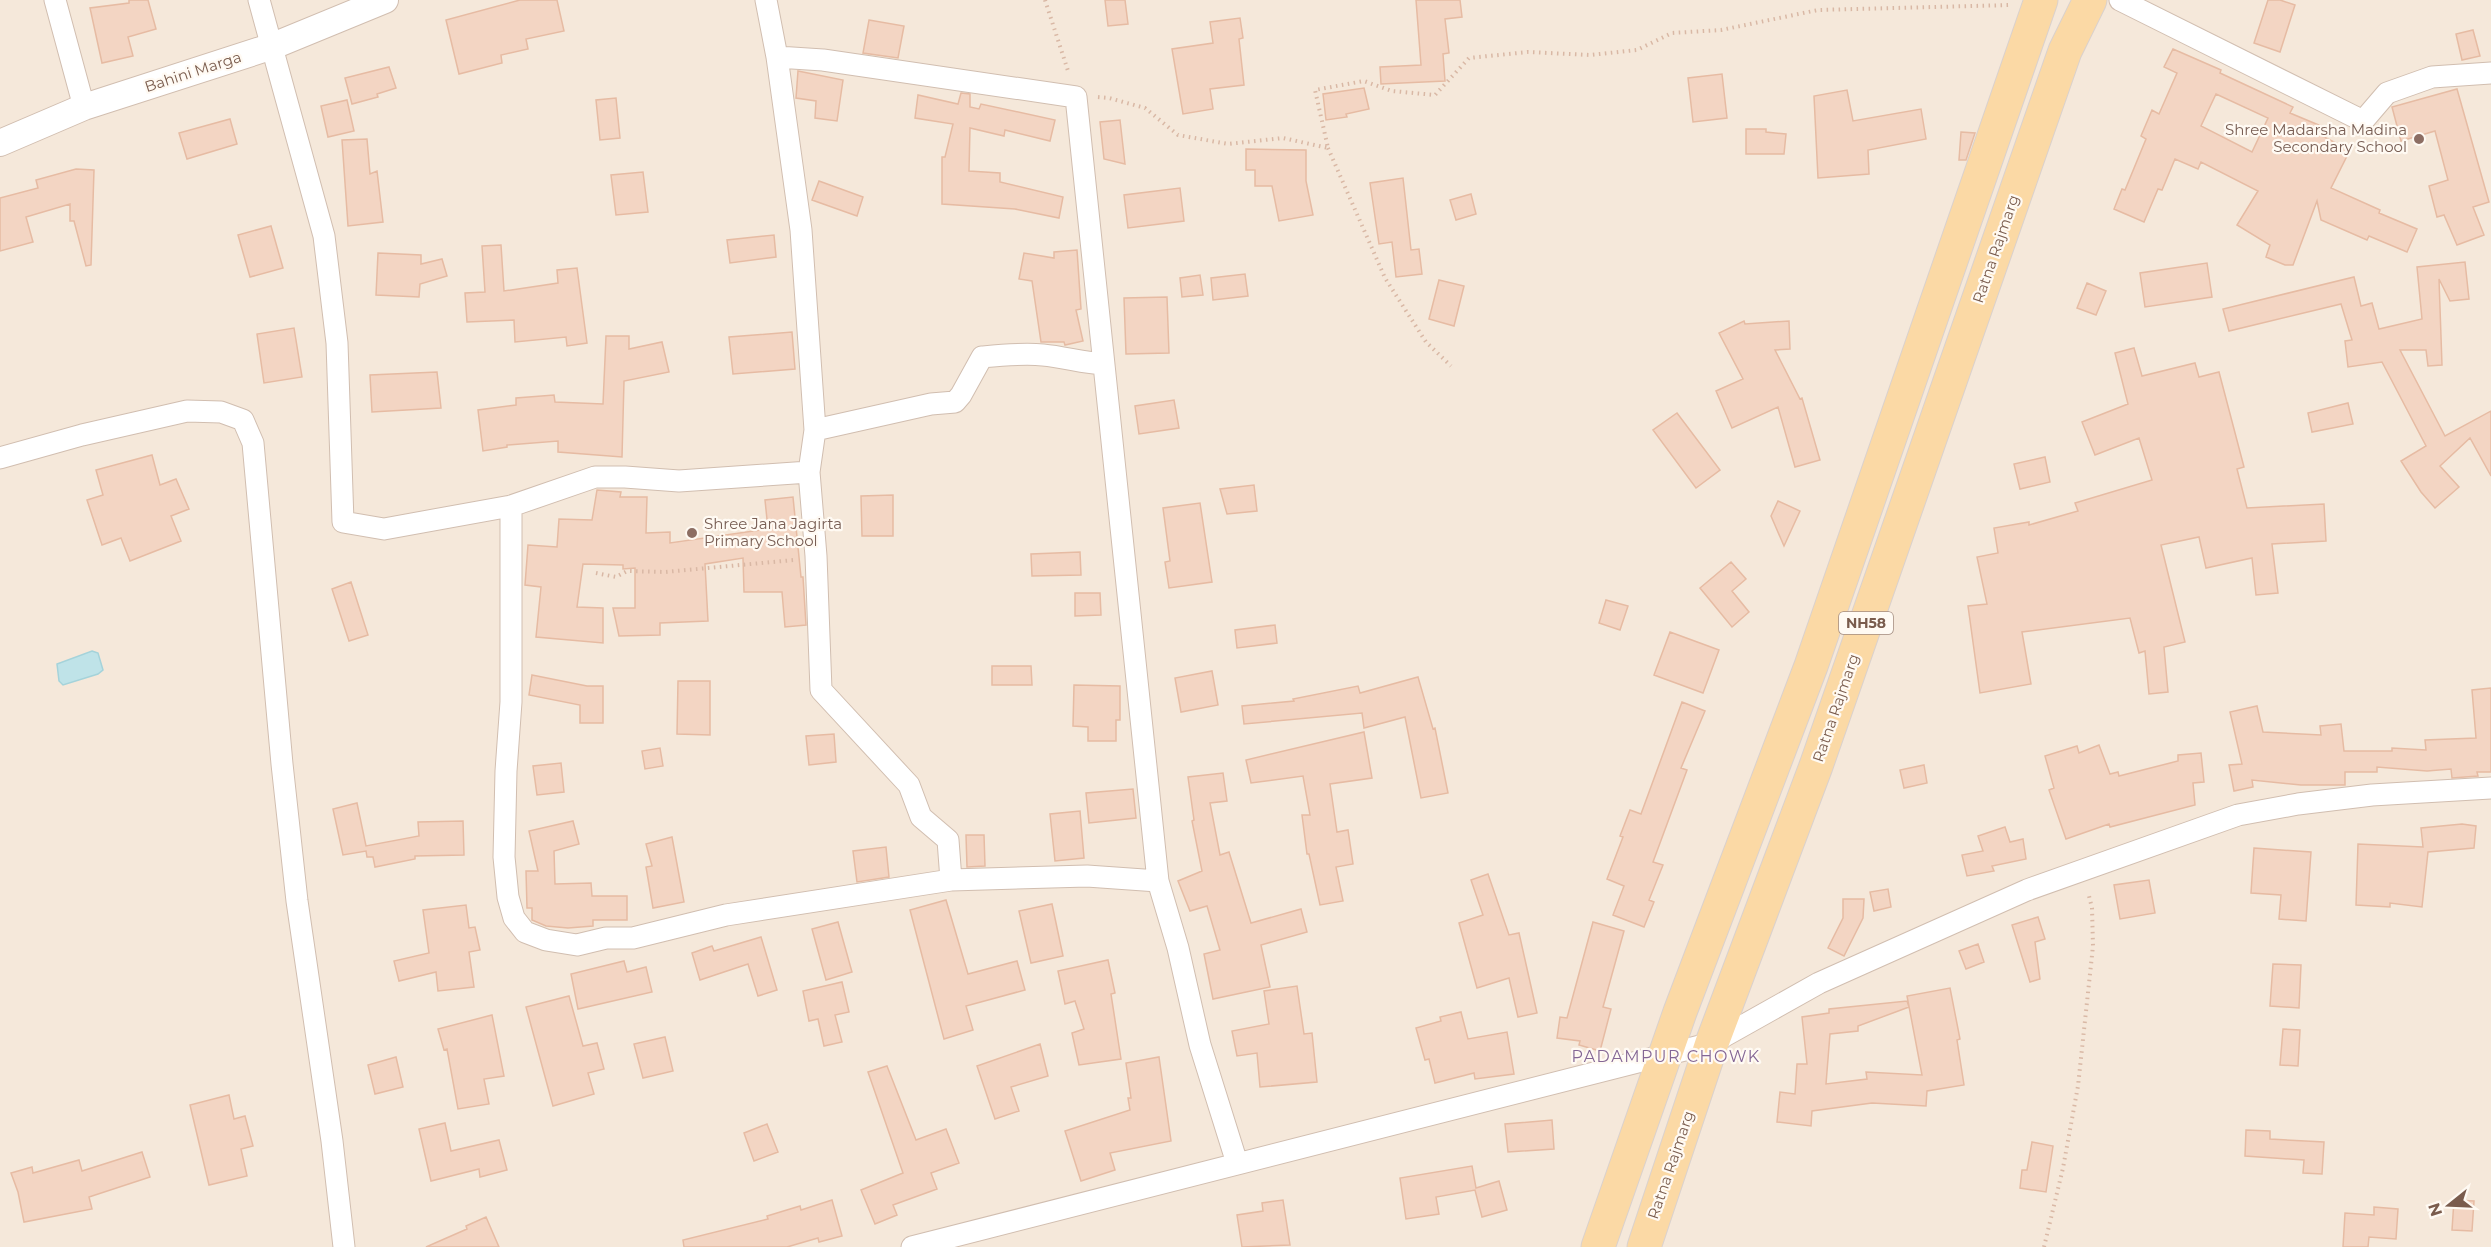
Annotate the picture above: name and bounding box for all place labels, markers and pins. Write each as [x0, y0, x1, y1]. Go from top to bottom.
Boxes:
place label: Shree Madarsha Madina Secondary School [2225, 120, 2407, 156]
marker: Shree Madarsha Madina Secondary School [2412, 132, 2426, 146]
place label: Shree Jana Jagirta Primary School [704, 514, 842, 550]
marker: Shree Jana Jagirta Primary School [685, 526, 699, 540]

